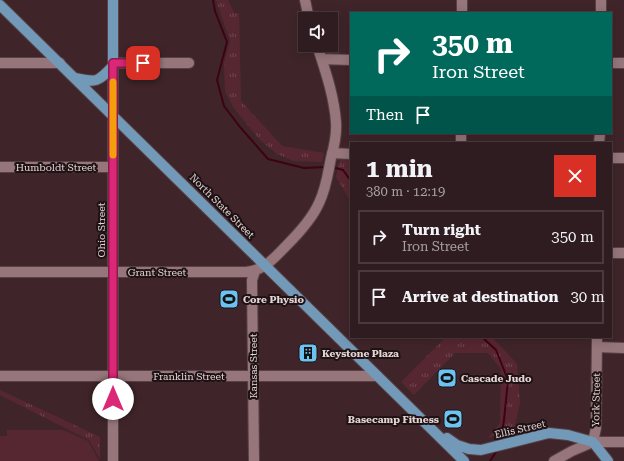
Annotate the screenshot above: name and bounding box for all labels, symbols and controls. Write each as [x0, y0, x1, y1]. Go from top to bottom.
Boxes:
map controls [298, 12, 338, 52]
button: sound [298, 12, 338, 52]
text: 350 m [432, 27, 513, 60]
icon: right [366, 28, 418, 80]
pin [126, 46, 160, 80]
icon: arrive [132, 52, 154, 74]
text: Iron Street [432, 61, 525, 82]
icon: arrive [412, 104, 434, 126]
text: Then [366, 106, 404, 124]
text: 1 min [366, 155, 433, 183]
button: close [554, 155, 596, 197]
street label: Humboldt Street [16, 162, 97, 173]
street label: North State Street [188, 172, 257, 241]
text: 380 m · 12:19 [366, 184, 445, 199]
street label: Ohio Street [96, 202, 107, 257]
text: Turn right [402, 221, 481, 239]
icon: right [368, 226, 390, 248]
text: 350 m [551, 228, 594, 246]
text: Iron Street [402, 239, 469, 254]
street label: Grant Street [128, 267, 187, 278]
icon: arrive [368, 286, 390, 308]
sports icon: Core Physio [218, 288, 240, 310]
text: Arrive at destination [402, 288, 558, 306]
text: 30 m [570, 288, 605, 306]
place label: Core Physio [243, 294, 304, 305]
street label: Kansas Street [248, 333, 259, 399]
building icon: Keystone Plaza [297, 342, 319, 364]
place label: Keystone Plaza [322, 348, 399, 359]
sports icon: Cascade Judo [436, 367, 458, 389]
street label: Franklin Street [153, 371, 225, 382]
place label: Cascade Judo [461, 373, 532, 384]
street label: York Street [590, 373, 602, 427]
position arrow [92, 378, 134, 420]
sports icon: Basecamp Fitness [442, 408, 464, 430]
place label: Basecamp Fitness [348, 414, 439, 425]
street label: Ellis Street [494, 418, 547, 440]

